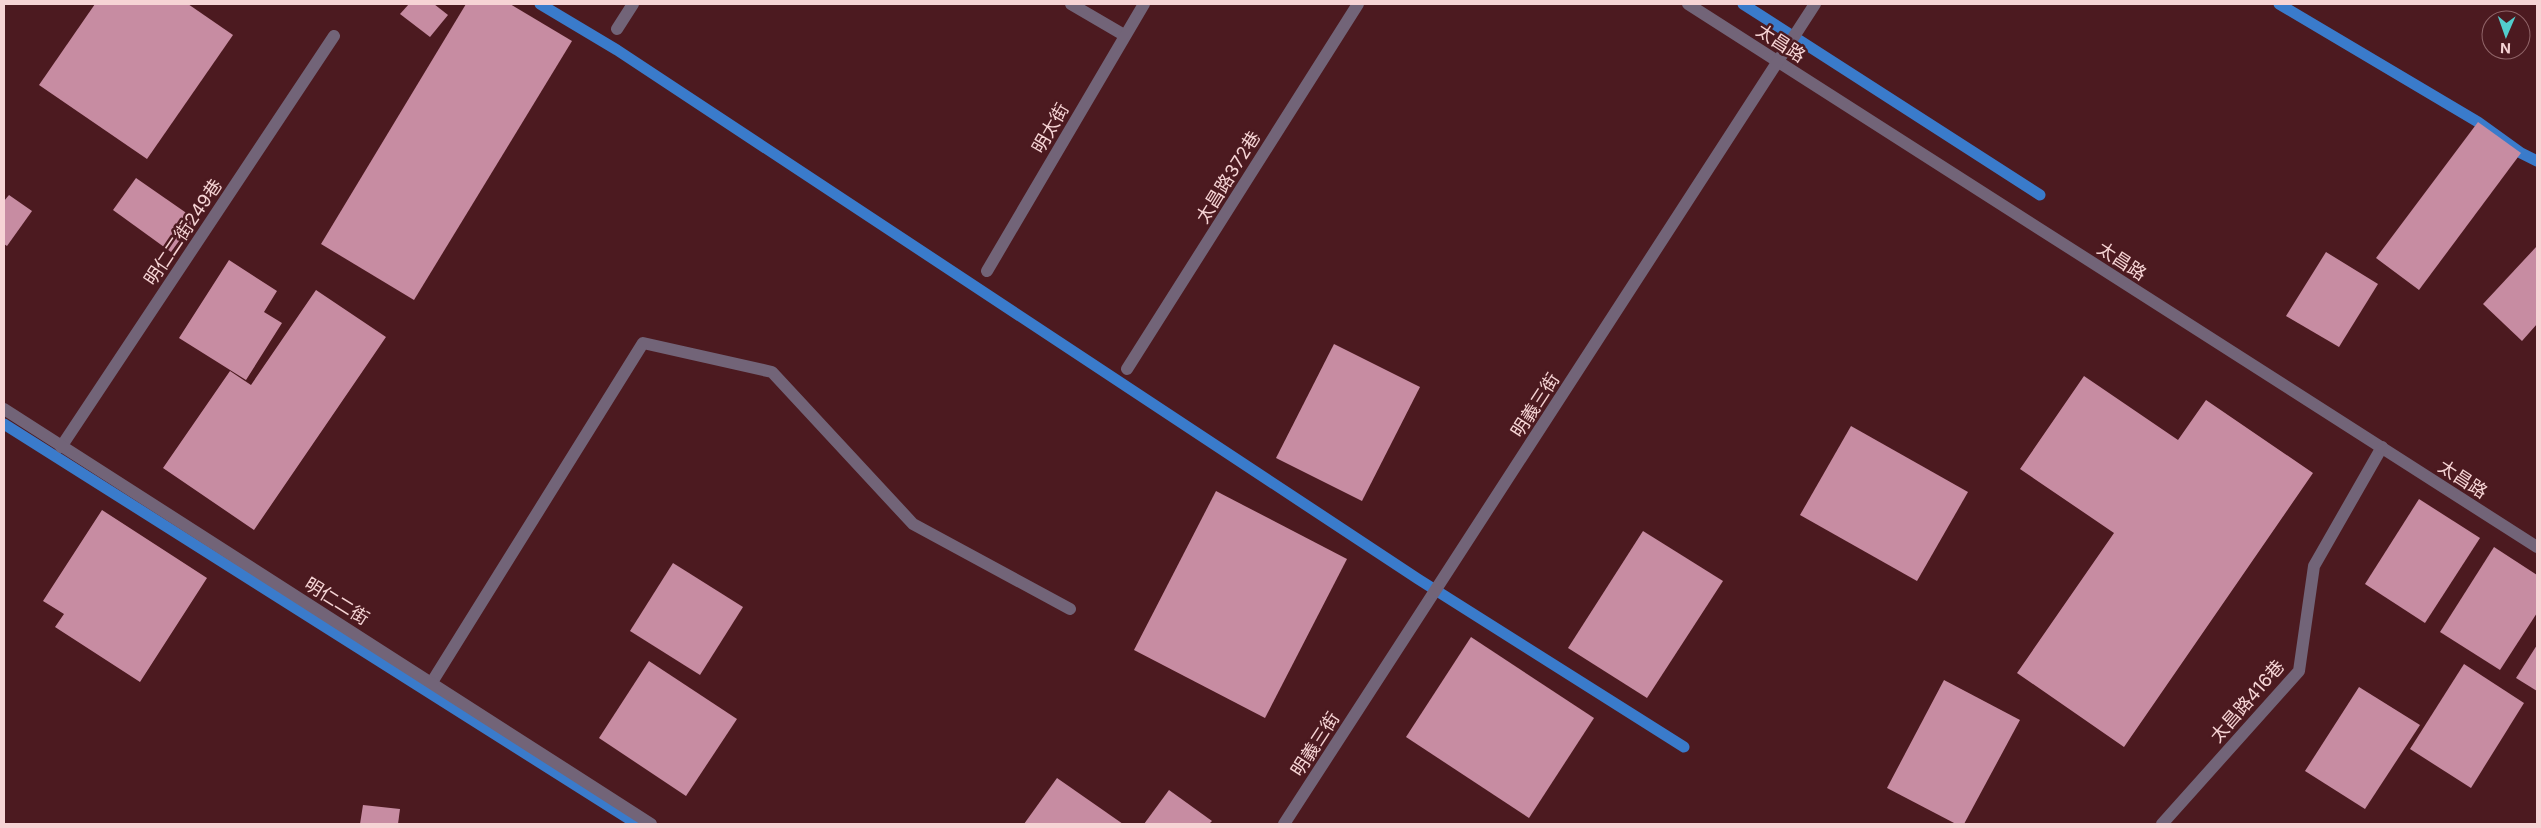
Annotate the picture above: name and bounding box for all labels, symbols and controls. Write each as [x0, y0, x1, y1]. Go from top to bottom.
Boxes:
north arrow [2481, 10, 2531, 60]
street label: 太昌路 [1753, 19, 1809, 67]
text: N [2500, 40, 2511, 57]
street label: 明太街 [1027, 99, 1073, 157]
street label: 太昌路372巷 [1191, 127, 1265, 227]
street label: 明仁二街249巷 [140, 175, 226, 289]
street label: 太昌路 [2094, 237, 2150, 285]
street label: 明義三街 [1507, 369, 1563, 441]
street label: 太昌路 [2435, 455, 2491, 503]
street label: 明仁二街 [301, 573, 373, 629]
street label: 太昌路416巷 [2206, 656, 2288, 746]
street label: 明義三街 [1287, 708, 1343, 780]

